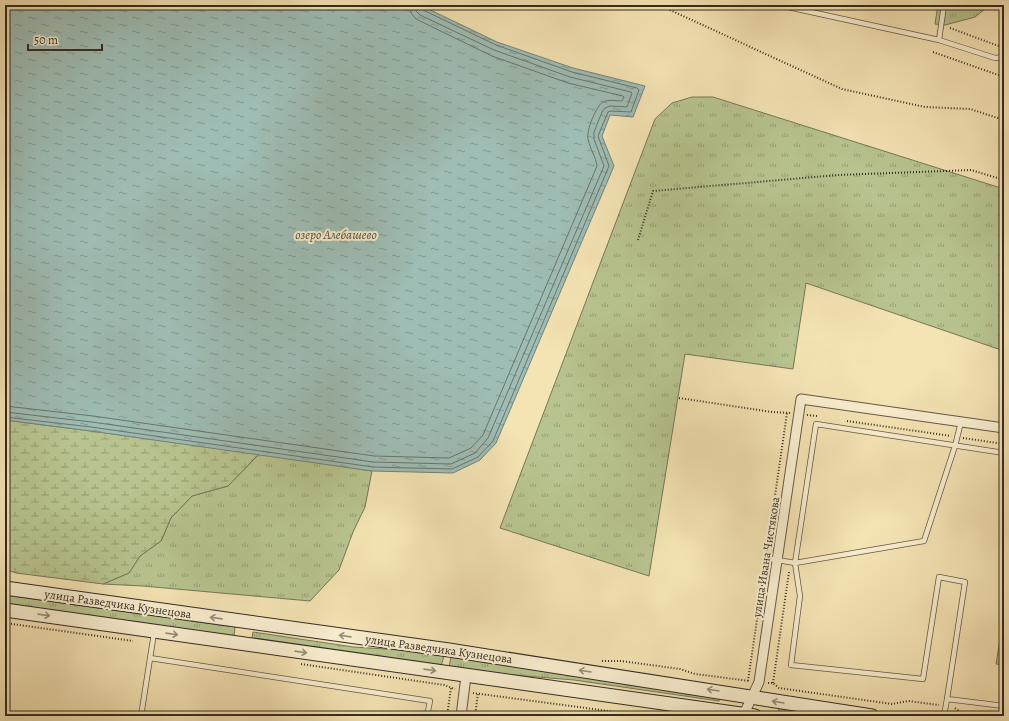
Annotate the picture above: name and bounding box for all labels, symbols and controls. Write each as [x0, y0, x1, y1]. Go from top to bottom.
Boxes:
scale bar [28, 26, 102, 52]
text: 50 m [34, 32, 58, 48]
water label: озеро Алебашево [295, 226, 377, 243]
street label: улица Ивана Чистякова [748, 495, 783, 619]
street label: улица Разведчика Кузнецова [43, 586, 193, 622]
one-way arrow [37, 611, 50, 619]
one-way arrow [210, 614, 223, 622]
one-way arrow [165, 630, 178, 638]
street label: улица Разведчика Кузнецова [364, 631, 514, 667]
one-way arrow [339, 632, 352, 640]
one-way arrow [294, 648, 307, 656]
one-way arrow [423, 666, 436, 674]
one-way arrow [578, 667, 591, 675]
one-way arrow [707, 686, 720, 694]
one-way arrow [772, 698, 785, 706]

